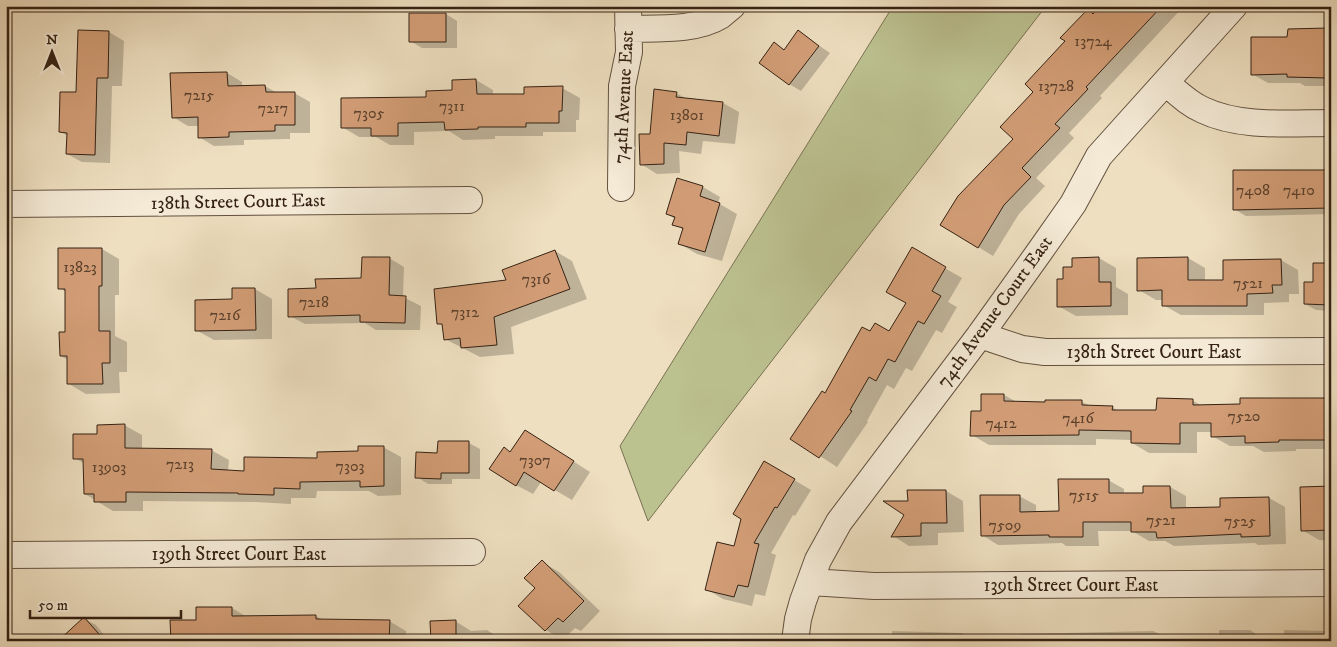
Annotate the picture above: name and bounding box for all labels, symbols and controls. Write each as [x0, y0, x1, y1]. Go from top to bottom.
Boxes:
north arrow [28, 28, 78, 78]
street label: 74th Avenue East [609, 30, 639, 164]
text: N [46, 31, 58, 49]
house number: 13724 [1074, 31, 1112, 51]
house number: 13728 [1038, 76, 1074, 96]
house number: 7215 [184, 85, 214, 105]
house number: 7311 [439, 96, 465, 116]
house number: 7217 [258, 98, 288, 118]
house number: 7305 [354, 103, 385, 123]
house number: 13801 [670, 105, 704, 125]
house number: 7408 [1236, 180, 1270, 200]
house number: 7410 [1283, 180, 1315, 200]
street label: 138th Street Court East [150, 189, 326, 215]
street label: 74th Avenue Court East [932, 232, 1058, 392]
house number: 13823 [63, 257, 97, 277]
house number: 7316 [522, 269, 551, 289]
house number: 7521 [1233, 273, 1263, 293]
house number: 7218 [299, 292, 329, 312]
house number: 7312 [451, 302, 479, 322]
house number: 7216 [210, 305, 241, 325]
street label: 138th Street Court East [1067, 341, 1241, 364]
house number: 7520 [1228, 406, 1260, 426]
house number: 7416 [1062, 408, 1094, 428]
house number: 7412 [985, 413, 1017, 433]
house number: 7307 [519, 450, 551, 470]
house number: 7213 [166, 454, 194, 474]
house number: 7303 [336, 456, 365, 476]
house number: 13903 [92, 457, 126, 477]
house number: 7515 [1069, 485, 1099, 505]
house number: 7521 [1146, 510, 1176, 530]
house number: 7525 [1224, 511, 1256, 531]
house number: 7509 [989, 515, 1021, 535]
street label: 139th Street Court East [152, 543, 326, 566]
street label: 139th Street Court East [984, 574, 1158, 597]
scale bar [30, 587, 181, 619]
text: 50 m [38, 596, 68, 615]

